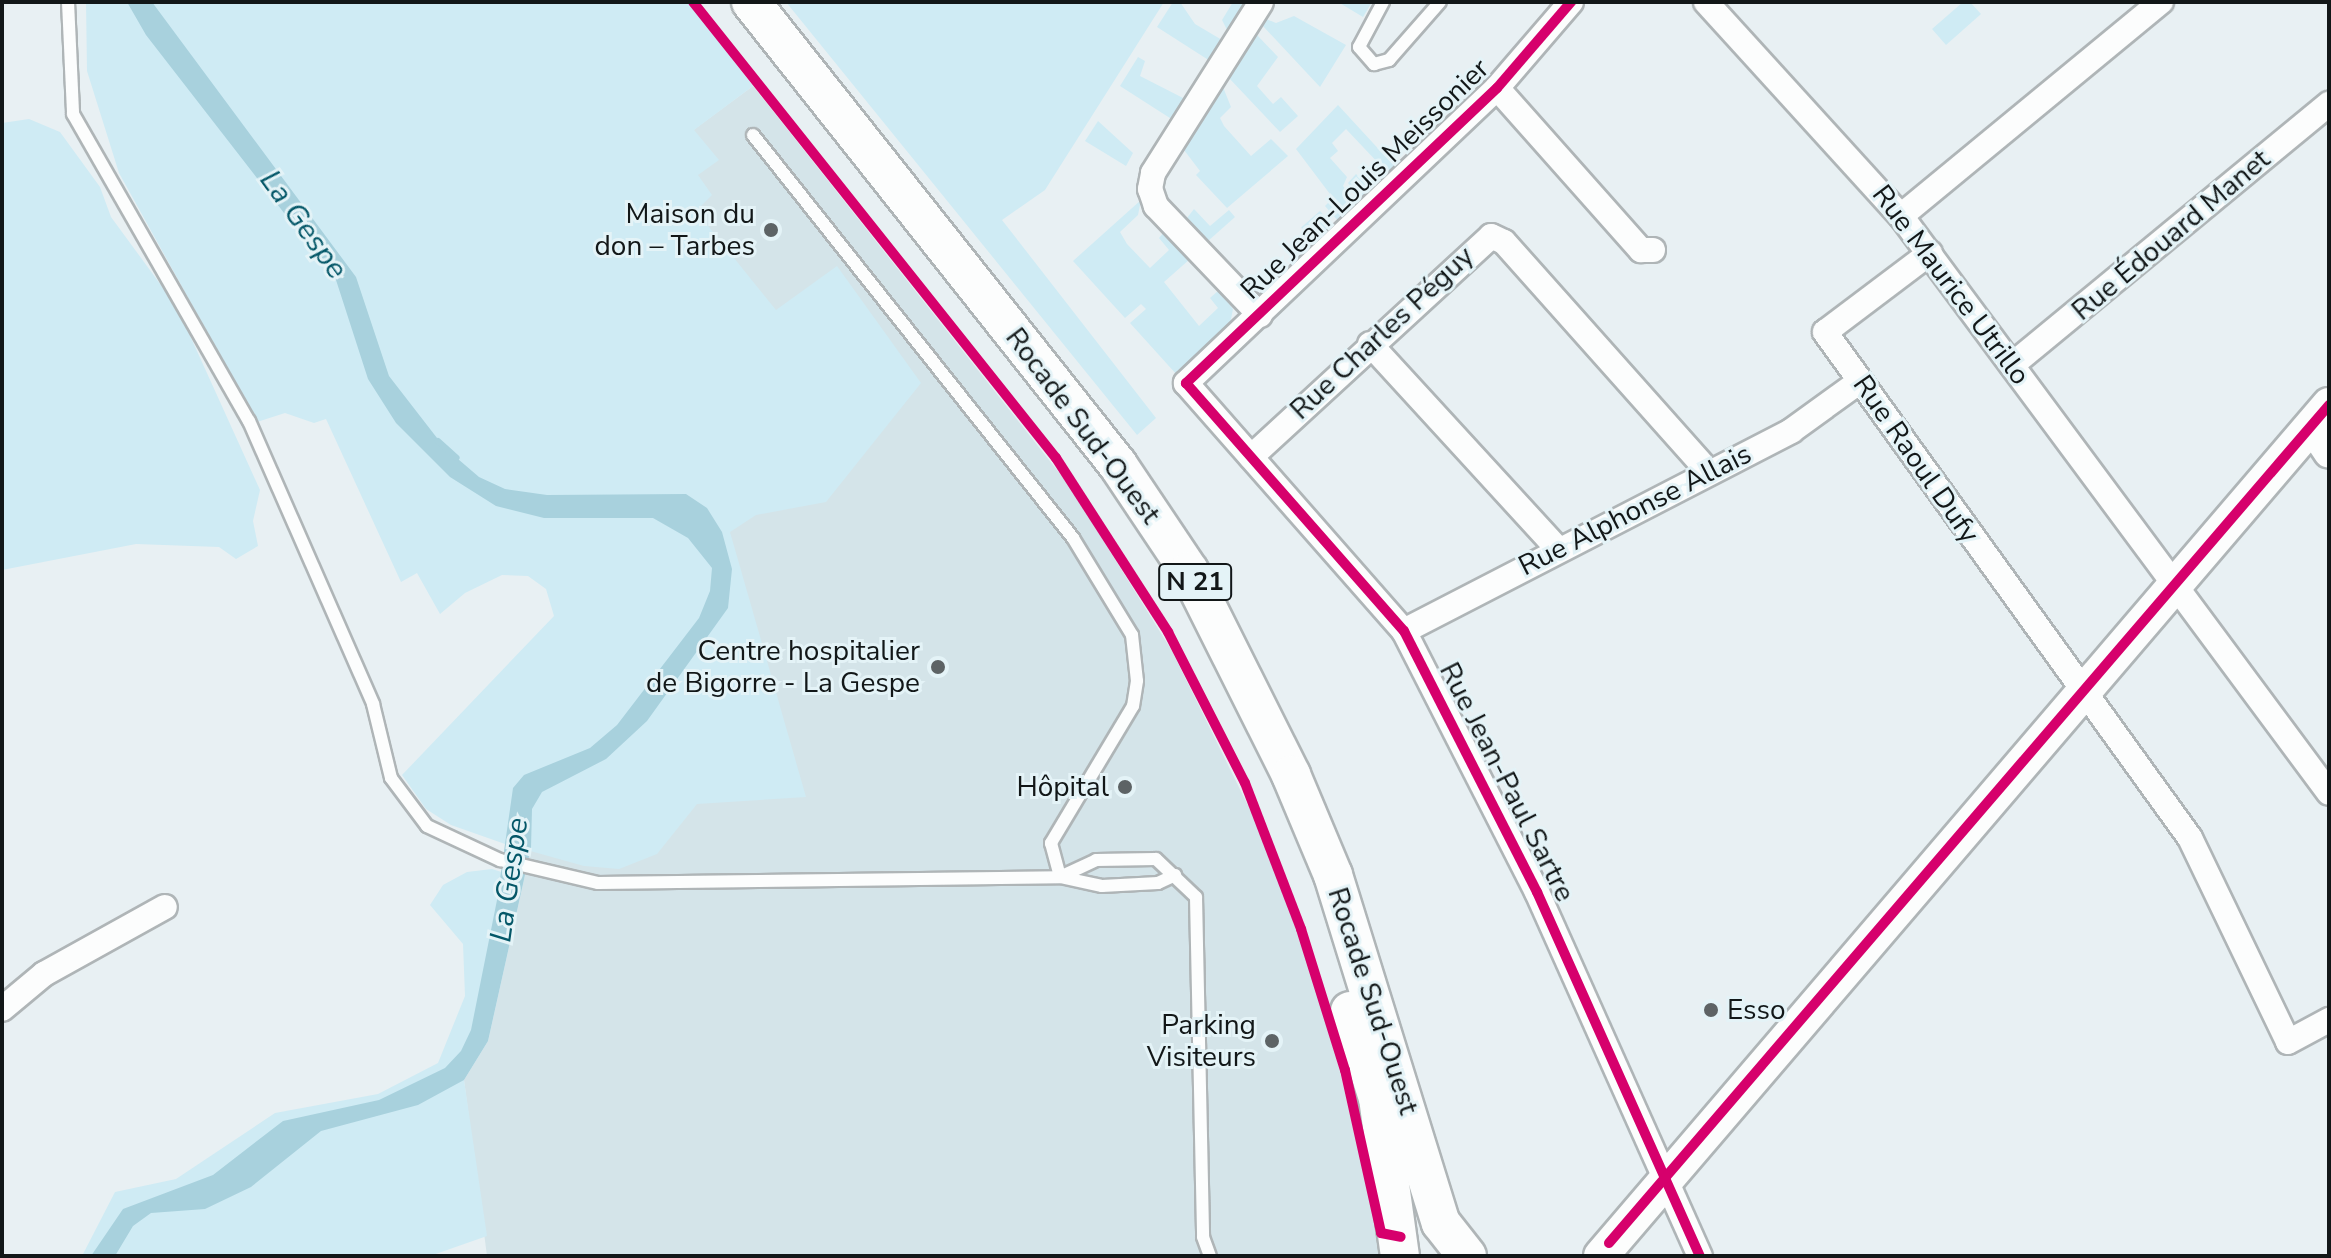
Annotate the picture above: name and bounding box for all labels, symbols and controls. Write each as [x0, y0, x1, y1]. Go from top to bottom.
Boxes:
street label: Rue Jean-Louis Meissonier [1234, 52, 1496, 306]
street label: Rue Édouard Manet [2065, 142, 2277, 328]
water label: La Gespe [252, 164, 354, 286]
street label: Rue Maurice Utrillo [1865, 179, 2037, 391]
place label: Maison du don – Tarbes [595, 197, 755, 263]
marker: Maison du don – Tarbes [762, 221, 780, 239]
street label: Rue Charles Péguy [1283, 239, 1481, 427]
street label: Rocade Sud-Ouest [998, 321, 1168, 531]
street label: Rue Raoul Dufy [1846, 369, 1986, 549]
street label: Rue Alphonse Allais [1513, 437, 1757, 583]
road number: N 21 [1157, 560, 1233, 604]
place label: Centre hospitalier de Bigorre - La Gespe [646, 634, 920, 700]
marker: Centre hospitalier de Bigorre - La Gespe [927, 656, 949, 678]
street label: Rue Jean-Paul Sartre [1432, 657, 1582, 907]
place label: Hôpital [1016, 770, 1109, 804]
marker: Hôpital [1116, 778, 1134, 796]
water label: La Gespe [483, 815, 537, 945]
street label: Rocade Sud-Ouest [1320, 883, 1426, 1119]
place label: Esso [1727, 993, 1786, 1027]
marker: Esso [1702, 1001, 1720, 1019]
place label: Parking Visiteurs [1147, 1008, 1256, 1074]
marker: Parking Visiteurs [1263, 1032, 1281, 1050]

